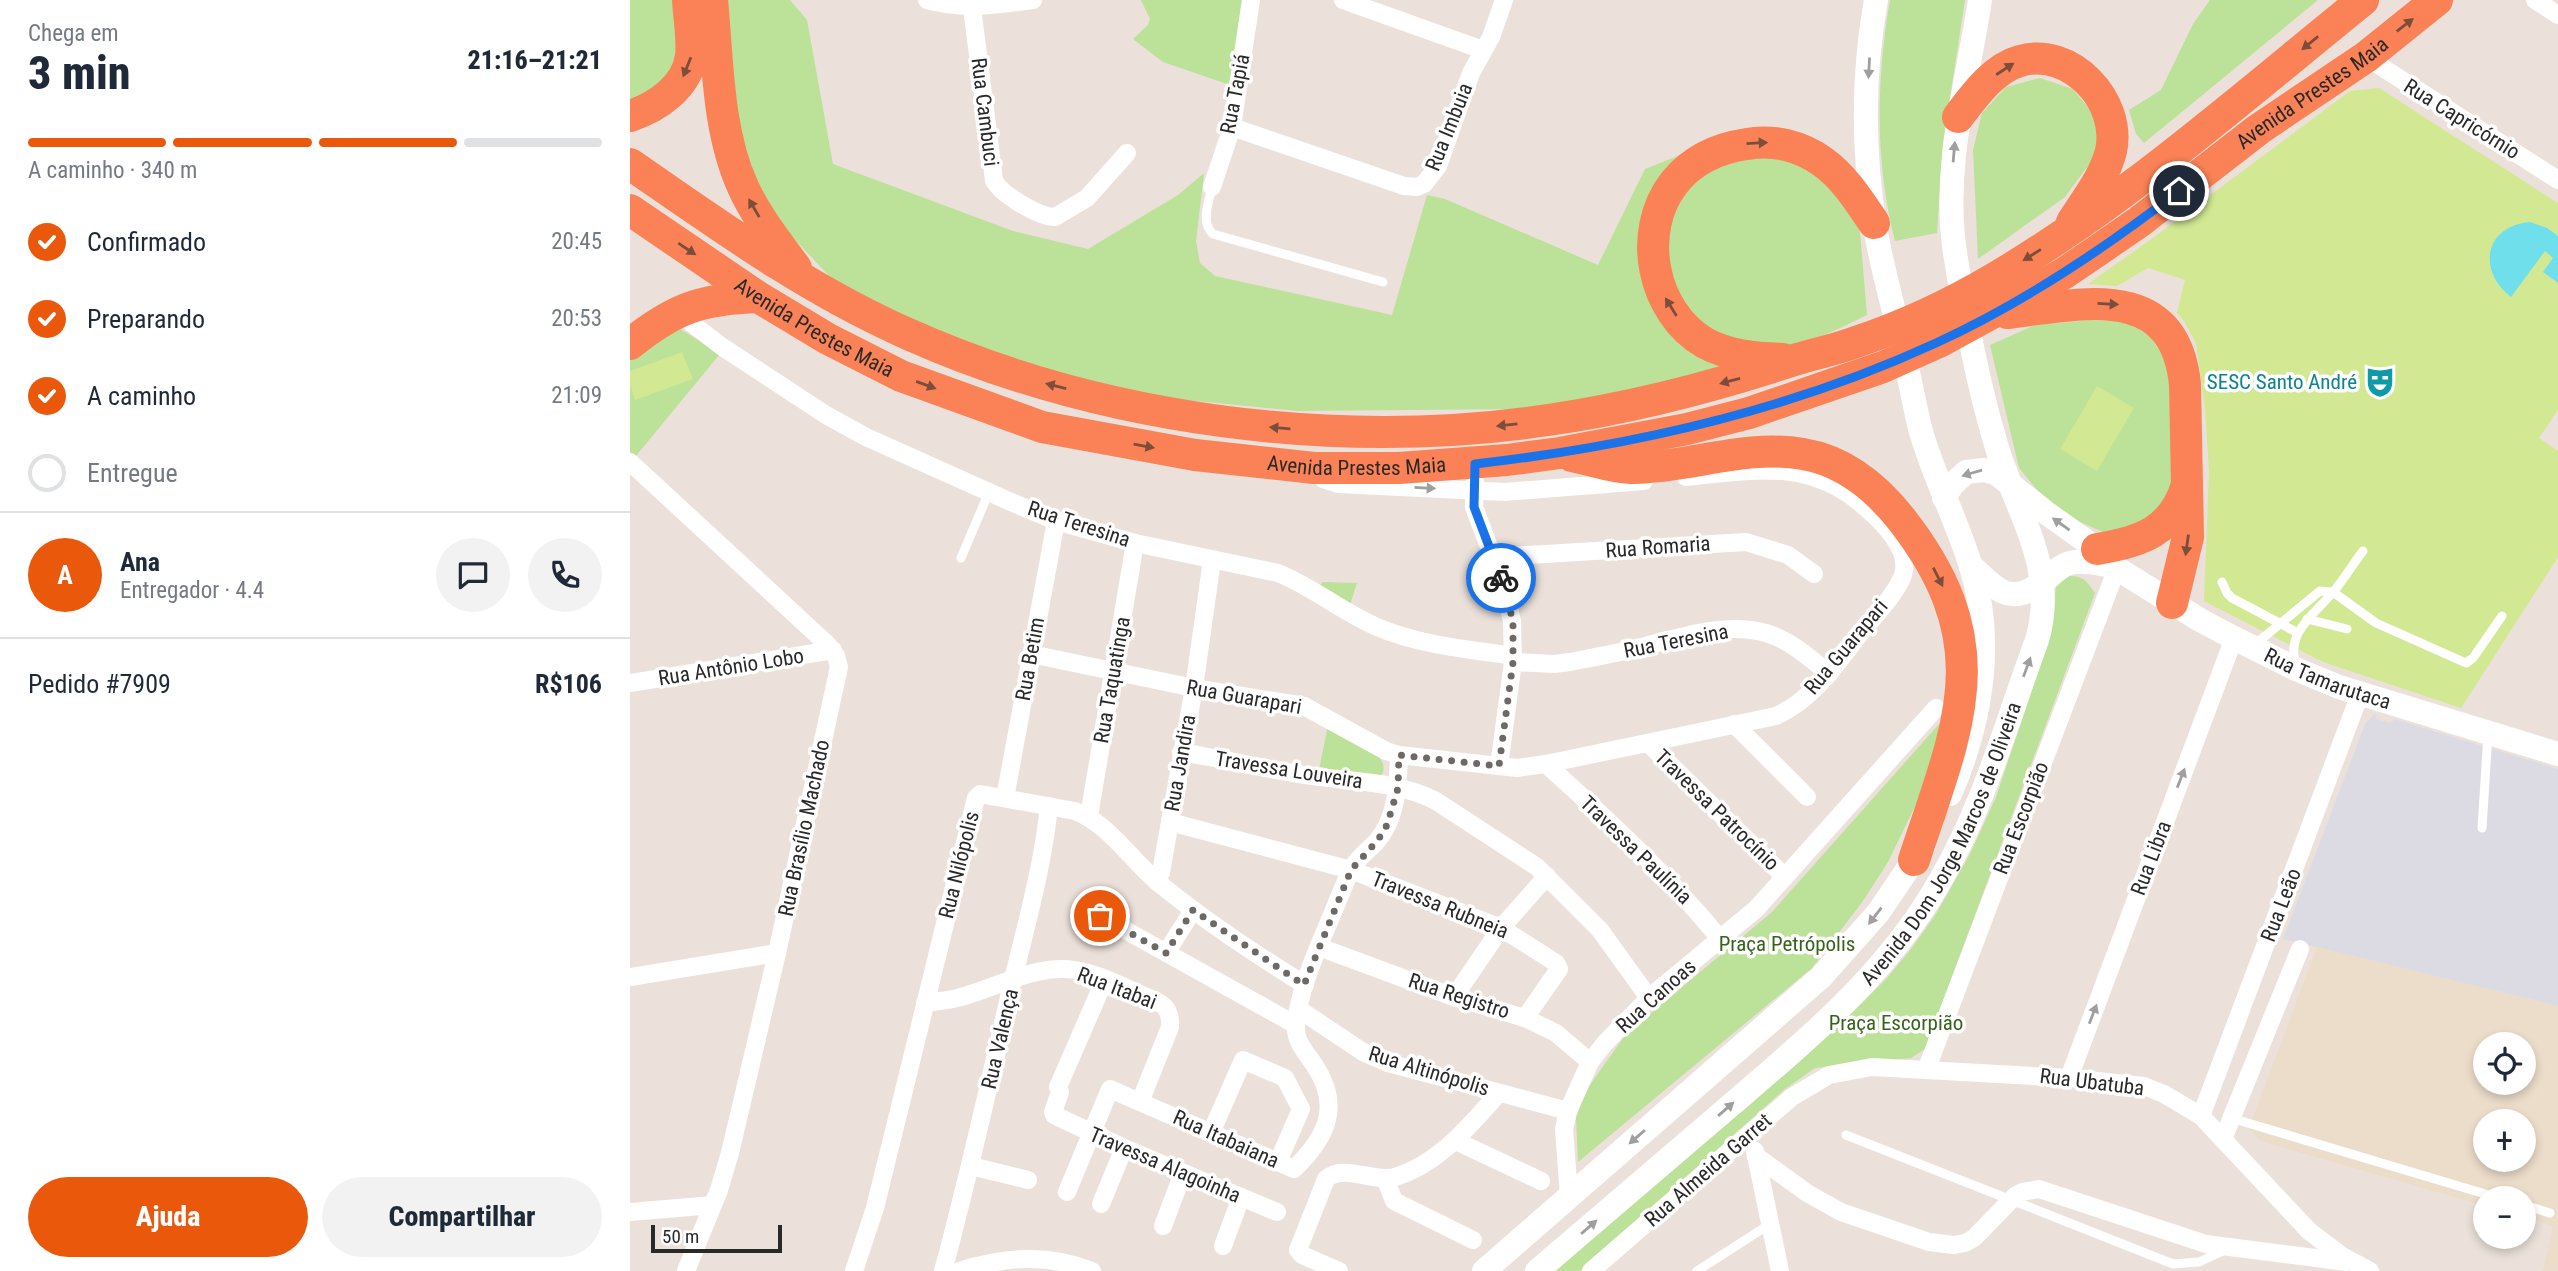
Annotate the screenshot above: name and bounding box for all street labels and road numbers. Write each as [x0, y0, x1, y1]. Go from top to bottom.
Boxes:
street label: Avenida Prestes Maia [2232, 32, 2393, 154]
street label: Rua Tapiá [1216, 52, 1254, 136]
street label: Rua Cambuci [966, 56, 1004, 168]
street label: Rua Capricórnio [2400, 74, 2524, 164]
street label: Rua Imbuia [1421, 80, 1477, 174]
street label: Avenida Prestes Maia [730, 273, 898, 382]
street label: Avenida Prestes Maia [1266, 451, 1447, 480]
street label: Rua Teresina [1025, 496, 1133, 552]
street label: Rua Romaria [1605, 531, 1711, 563]
street label: Rua Guarapari [1799, 595, 1893, 699]
street label: Rua Betim [1011, 615, 1049, 703]
street label: Rua Taquatinga [1089, 615, 1135, 745]
street label: Rua Teresina [1622, 619, 1730, 663]
street label: Rua Tamarutaca [2260, 643, 2394, 714]
street label: Rua Antônio Lobo [657, 644, 805, 690]
street label: Rua Guarapari [1185, 675, 1303, 719]
street label: Avenida Dom Jorge Marcos de Oliveira [1856, 699, 2026, 990]
street label: Rua Jandira [1160, 713, 1200, 813]
street label: Rua Brasílio Machado [774, 737, 834, 919]
street label: Travessa Patrocínio [1650, 745, 1784, 875]
street label: Travessa Louveira [1214, 746, 1364, 794]
street label: Rua Escorpião [1989, 758, 2053, 878]
street label: Travessa Paulínia [1575, 791, 1697, 909]
street label: Rua Nilópolis [934, 809, 984, 921]
street label: Rua Libra [2126, 818, 2176, 898]
street label: Rua Leão [2256, 865, 2306, 945]
street label: Travessa Rubneia [1368, 867, 1512, 943]
street label: Rua Canoas [1611, 954, 1701, 1038]
street label: Rua Itabai [1074, 962, 1160, 1014]
street label: Rua Registro [1405, 968, 1513, 1024]
street label: Rua Valença [977, 987, 1023, 1091]
street label: Rua Altinópolis [1366, 1041, 1492, 1101]
street label: Rua Ubatuba [2038, 1064, 2146, 1100]
street label: Rua Itabaiana [1169, 1105, 1283, 1173]
street label: Rua Almeida Garret [1640, 1108, 1776, 1232]
street label: Travessa Alagoinha [1086, 1122, 1244, 1208]

